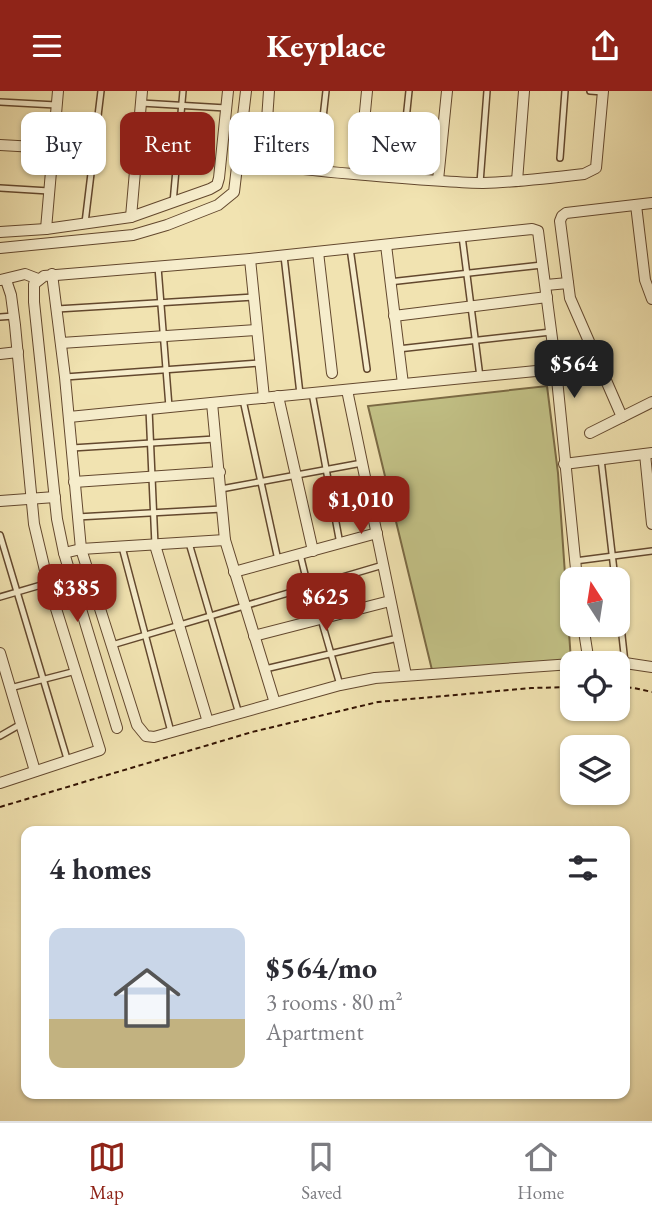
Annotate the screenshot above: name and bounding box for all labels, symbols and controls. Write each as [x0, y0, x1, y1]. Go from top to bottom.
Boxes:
text: Keyplace [266, 25, 386, 67]
icon: menu [28, 27, 66, 65]
icon: share [586, 27, 624, 65]
chip: Buy [21, 112, 106, 175]
chip: Rent [120, 112, 215, 175]
chip: Filters [229, 112, 334, 175]
chip: New [348, 112, 440, 175]
pin: $564 [533, 341, 615, 400]
text: $564 [550, 348, 598, 378]
pin: $1,010 [304, 477, 418, 536]
text: $1,010 [329, 484, 393, 514]
pin: $385 [36, 565, 118, 624]
north arrow [560, 567, 630, 637]
map controls [560, 567, 630, 805]
text: $385 [53, 572, 101, 602]
pin: $625 [285, 573, 367, 633]
text: $625 [302, 581, 350, 611]
button: locate [560, 651, 630, 721]
button: layers [560, 735, 630, 805]
text: 4 homes [49, 849, 151, 888]
icon: filters [564, 849, 602, 887]
text: $564/mo [266, 948, 377, 987]
icon: home [105, 956, 189, 1040]
text: 3 rooms · 80 m² [266, 987, 403, 1017]
text: Apartment [266, 1017, 364, 1047]
tab: Map [88, 1138, 126, 1205]
tab: Saved [301, 1138, 342, 1205]
tab: Home [517, 1138, 564, 1205]

